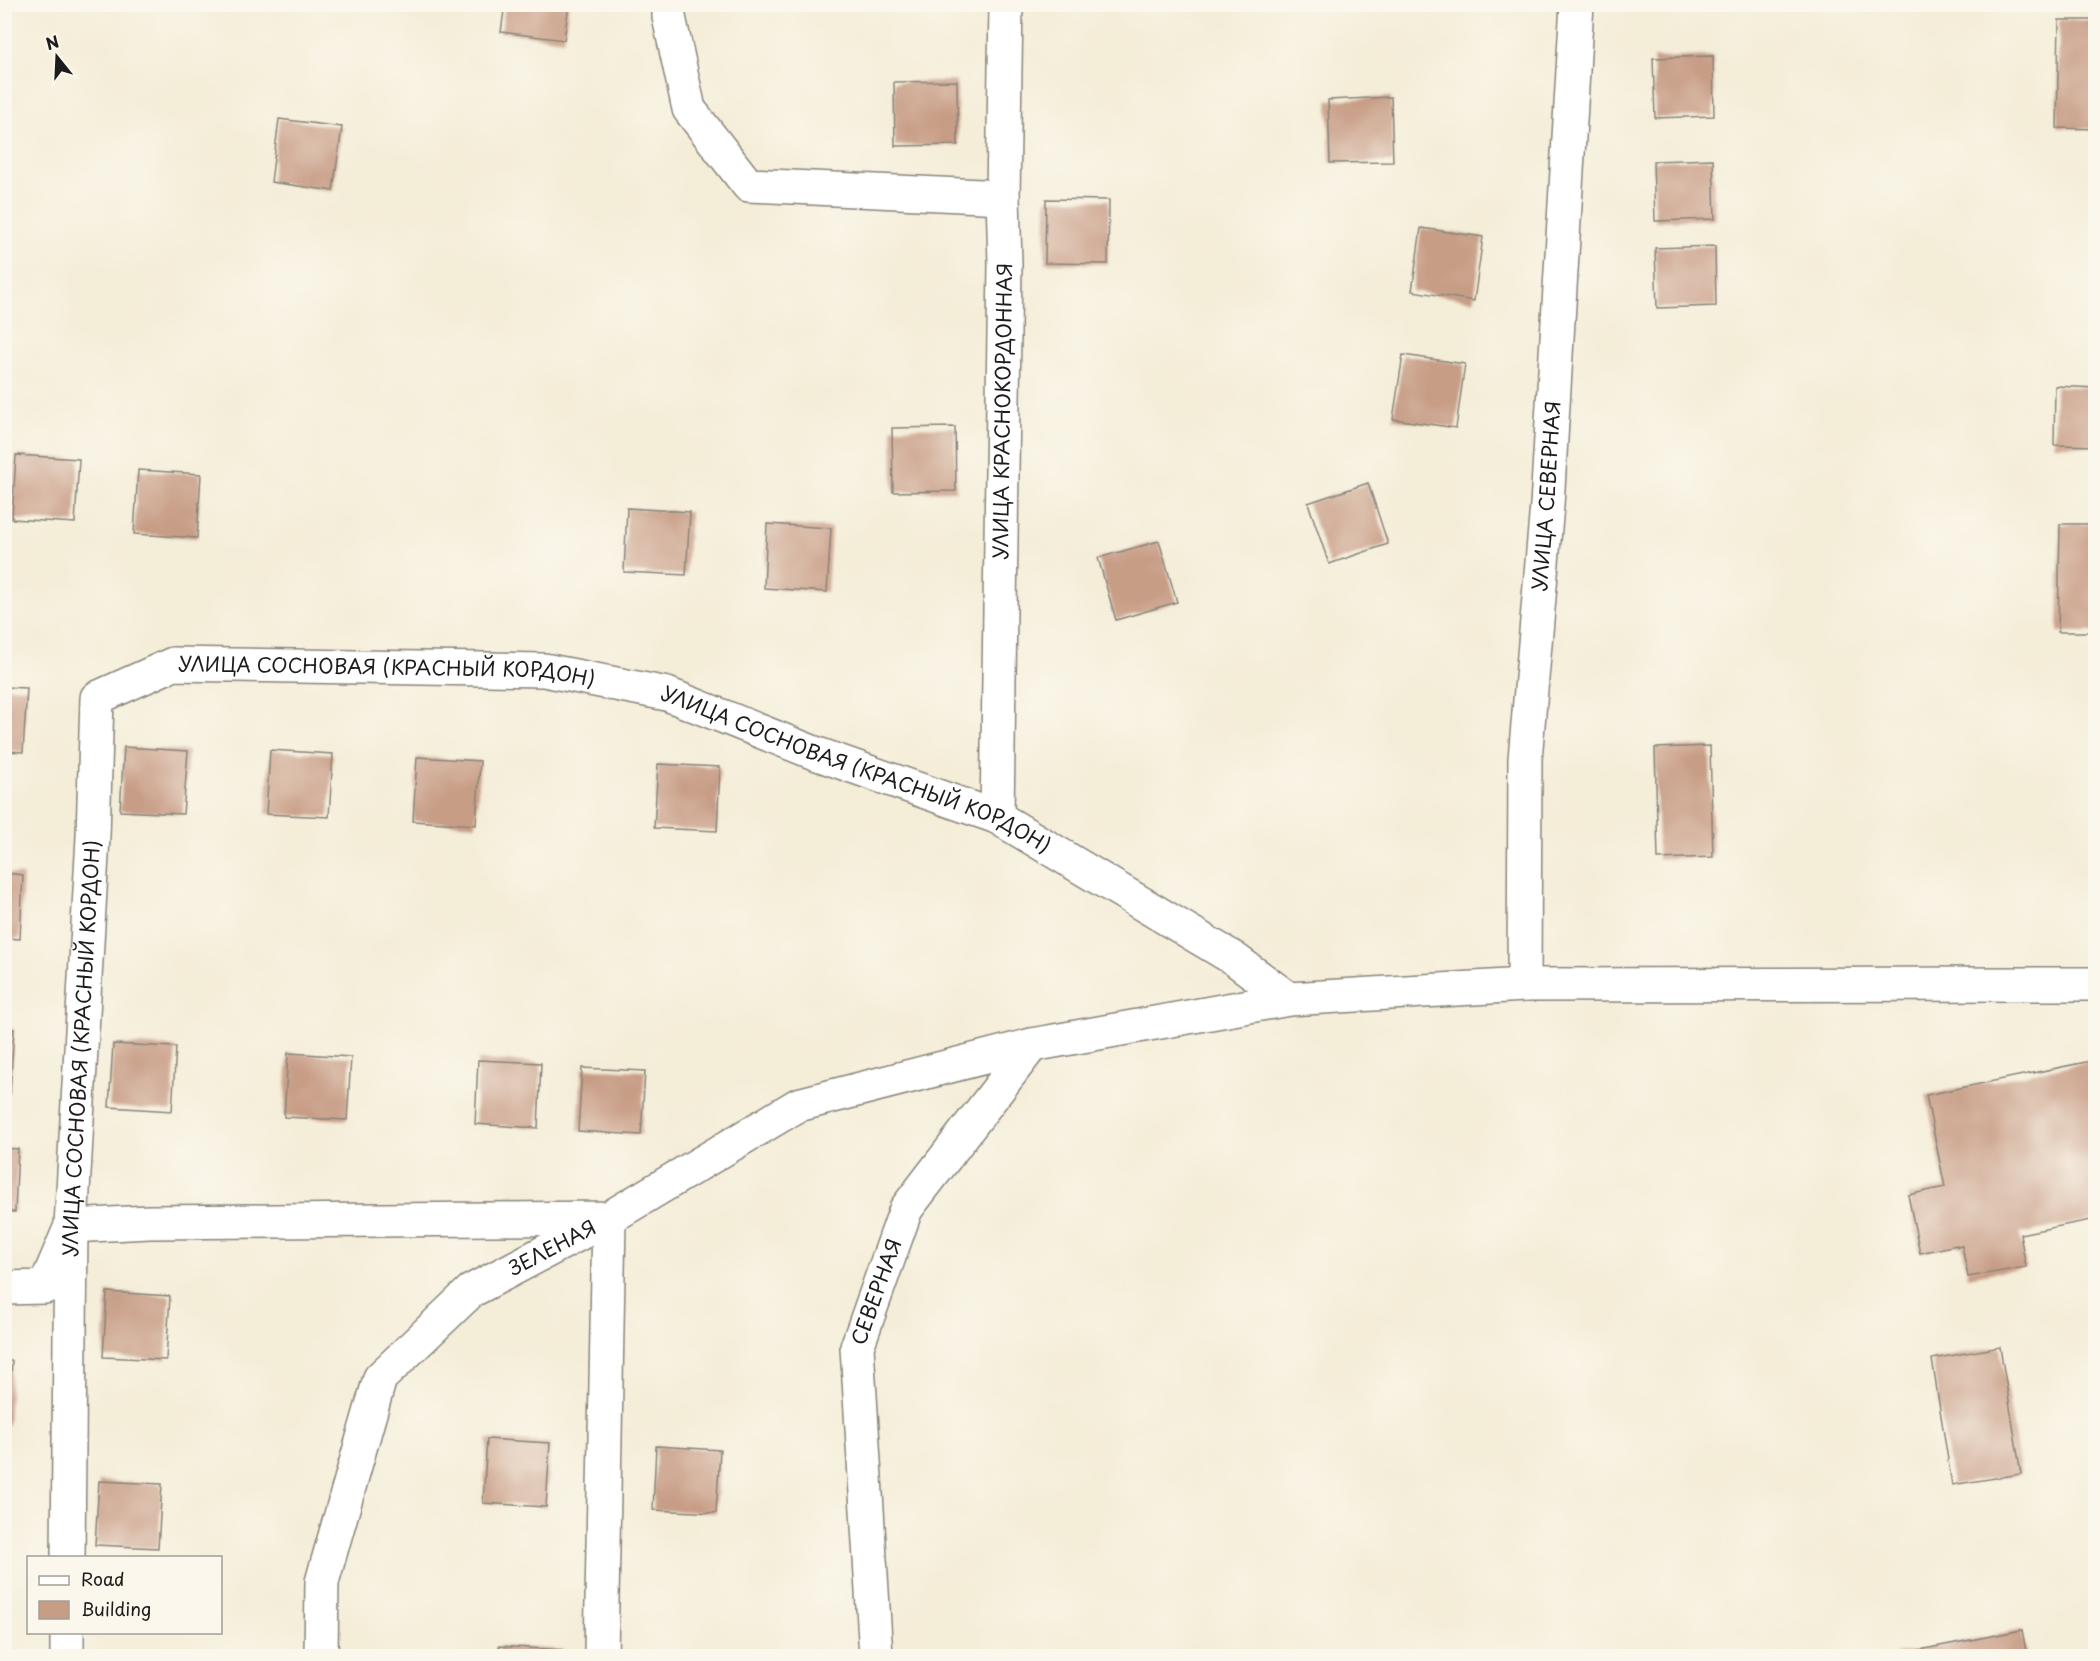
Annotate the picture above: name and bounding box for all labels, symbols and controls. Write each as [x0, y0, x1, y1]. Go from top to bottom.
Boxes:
north arrow [27, 27, 87, 87]
text: N [42, 28, 62, 55]
street label: УЛИЦА КРАСНОКОРДОННАЯ [985, 263, 1019, 559]
street label: УЛИЦА СЕВЕРНАЯ [1524, 400, 1567, 592]
street label: УЛИЦА СОСНОВАЯ (КРАСНЫЙ КОРДОН) [178, 648, 598, 694]
street label: УЛИЦА СОСНОВАЯ (КРАСНЫЙ КОРДОН) [657, 677, 1057, 860]
street label: УЛИЦА СОСНОВАЯ (КРАСНЫЙ КОРДОН) [55, 839, 107, 1257]
street label: ЗЕЛЕНАЯ [502, 1212, 601, 1283]
street label: СЕВЕРНАЯ [843, 1234, 908, 1349]
legend [27, 1556, 222, 1634]
text: Road [81, 1565, 125, 1592]
text: Building [81, 1595, 151, 1622]

